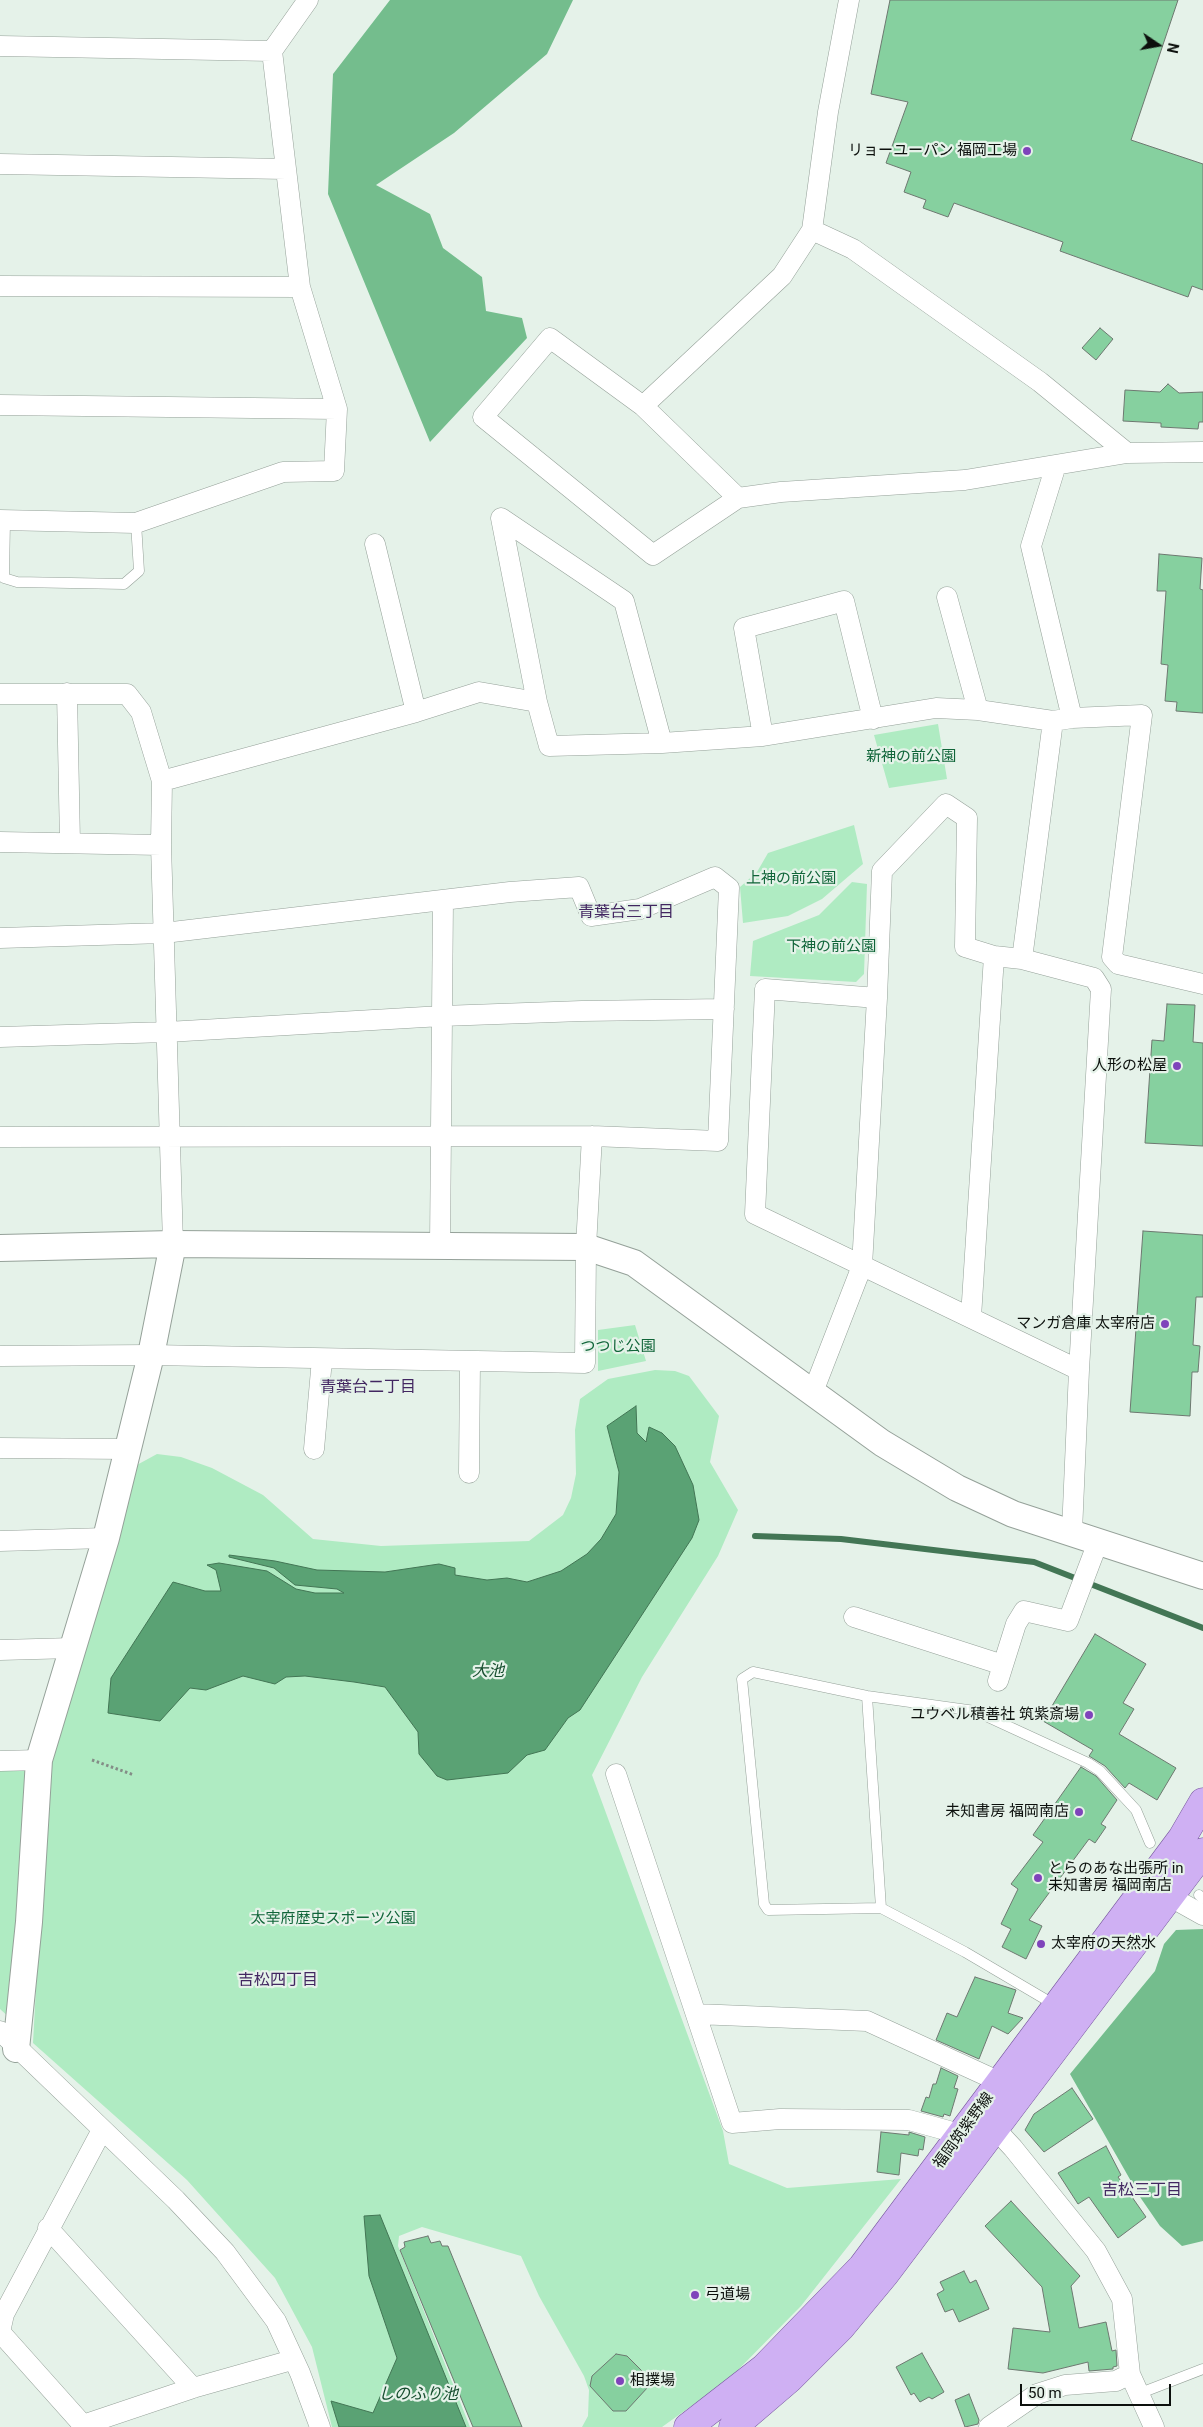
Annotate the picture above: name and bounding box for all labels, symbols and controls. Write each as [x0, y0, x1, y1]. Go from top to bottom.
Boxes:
north arrow [1133, 20, 1183, 70]
text: N [1164, 42, 1182, 55]
place label: リョーユーパン 福岡工場 [848, 142, 1017, 160]
marker: リョーユーパン 福岡工場 [1021, 145, 1033, 157]
park label: 新神の前公園 [866, 748, 956, 766]
park label: 上神の前公園 [746, 870, 836, 888]
district label: 青葉台三丁目 [578, 903, 674, 923]
park label: 下神の前公園 [786, 938, 876, 956]
place label: 人形の松屋 [1092, 1057, 1167, 1075]
marker: 人形の松屋 [1171, 1060, 1183, 1072]
place label: マンガ倉庫 太宰府店 [1016, 1315, 1155, 1333]
marker: マンガ倉庫 太宰府店 [1159, 1318, 1171, 1330]
park label: つつじ公園 [581, 1338, 655, 1356]
district label: 青葉台二丁目 [320, 1378, 416, 1398]
water label: 大池 [472, 1662, 504, 1682]
place label: ユウベル積善社 筑紫斎場 [910, 1706, 1079, 1724]
marker: ユウベル積善社 筑紫斎場 [1083, 1709, 1095, 1721]
place label: 未知書房 福岡南店 [945, 1803, 1069, 1821]
marker: 未知書房 福岡南店 [1073, 1806, 1085, 1818]
place label: とらのあな出張所 in 未知書房 福岡南店 [1048, 1860, 1184, 1895]
marker: とらのあな出張所 in 未知書房 福岡南店 [1032, 1872, 1044, 1884]
park label: 太宰府歴史スポーツ公園 [251, 1910, 415, 1928]
place label: 太宰府の天然水 [1051, 1935, 1156, 1953]
marker: 太宰府の天然水 [1035, 1938, 1047, 1950]
district label: 吉松四丁目 [238, 1971, 318, 1991]
street label: 福岡筑紫野線 [930, 2089, 998, 2173]
district label: 吉松三丁目 [1102, 2181, 1182, 2201]
place label: 弓道場 [705, 2286, 750, 2304]
marker: 弓道場 [689, 2289, 701, 2301]
place label: 相撲場 [630, 2372, 675, 2390]
scale bar [1023, 2374, 1174, 2406]
marker: 相撲場 [614, 2375, 626, 2387]
text: 50 m [1028, 2384, 1062, 2402]
water label: しのふり池 [378, 2385, 458, 2405]

